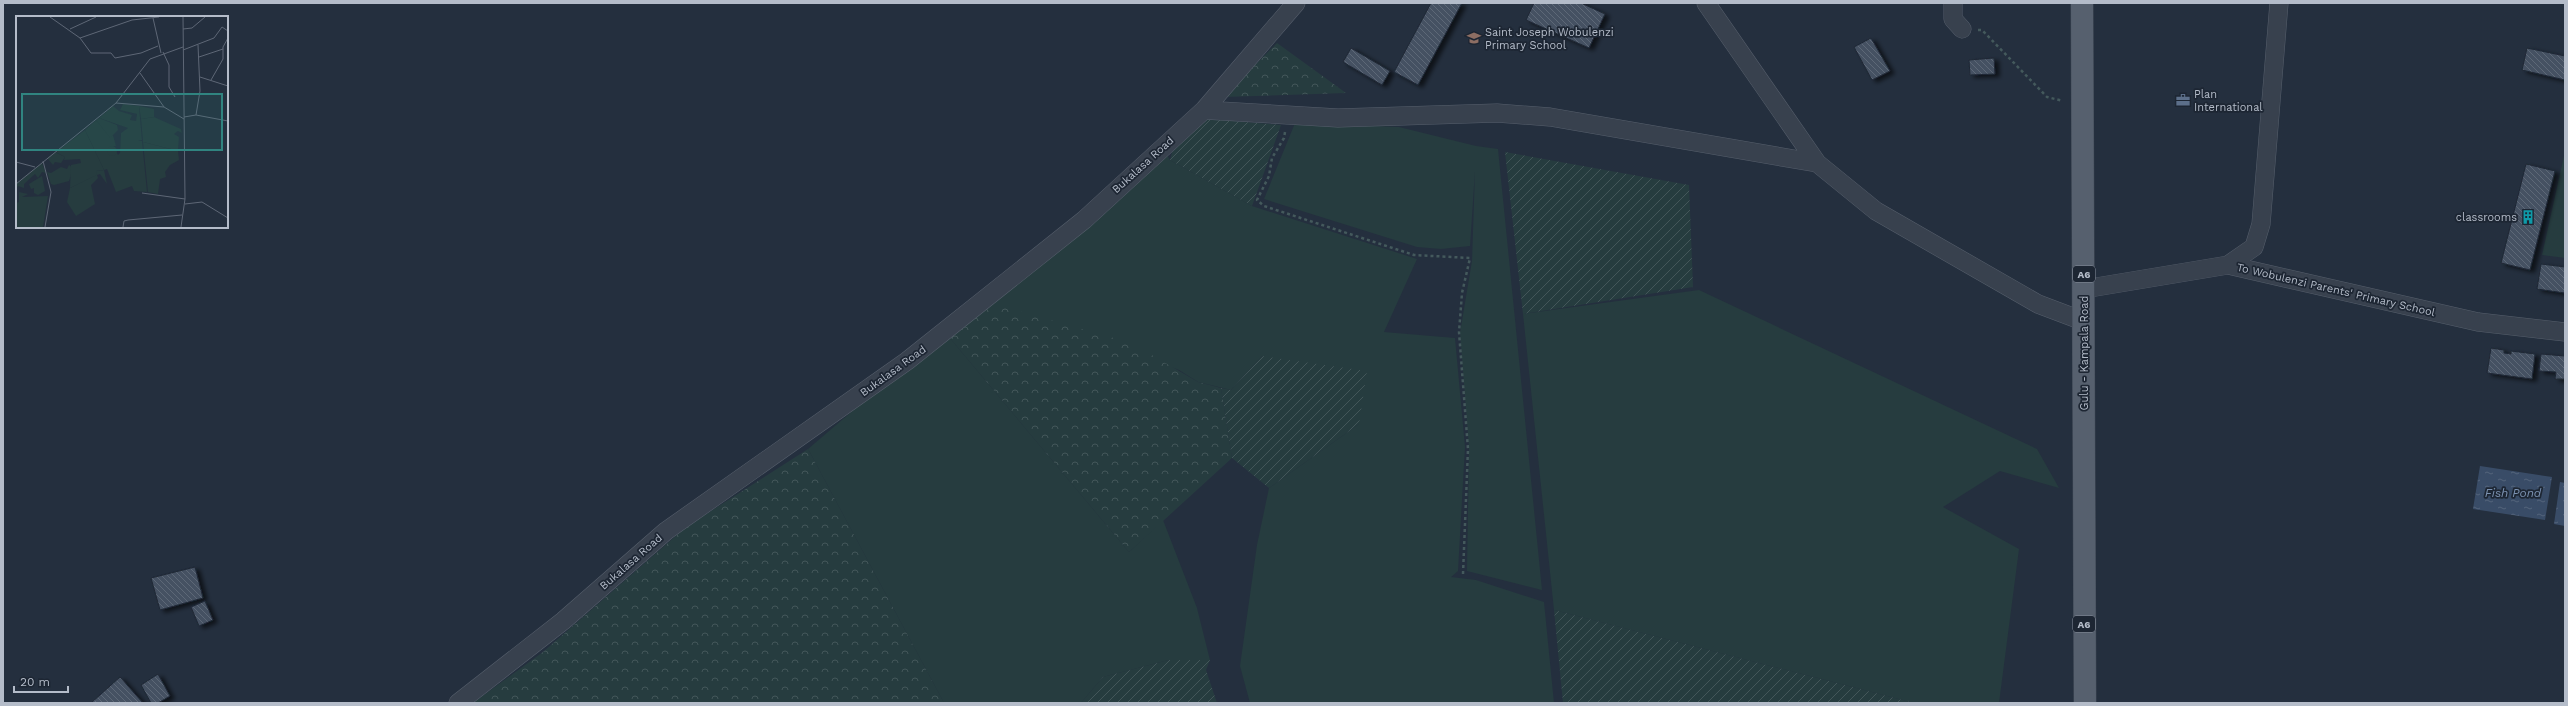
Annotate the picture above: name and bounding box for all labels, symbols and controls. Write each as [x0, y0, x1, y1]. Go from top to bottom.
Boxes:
inset map [16, 16, 228, 228]
place label: Saint Joseph Wobulenzi Primary School [1485, 26, 1614, 52]
school or university icon: Saint Joseph Wobulenzi Primary School [1466, 30, 1482, 46]
place label: Plan International [2194, 88, 2263, 114]
office icon: Plan International [2175, 92, 2191, 108]
street label: Bukalasa Road [1110, 134, 1176, 196]
building icon: classrooms [2520, 209, 2536, 225]
place label: classrooms [2456, 211, 2517, 224]
street label: To Wobulenzi Parents' Primary School [2236, 261, 2437, 319]
road number: A6 [2073, 266, 2095, 282]
street label: Gulu - Kampala Road [2078, 296, 2091, 410]
street label: Bukalasa Road [858, 343, 928, 399]
water label: Fish Pond [2485, 486, 2542, 500]
street label: Bukalasa Road [597, 531, 665, 593]
road number: A6 [2073, 616, 2095, 632]
scale bar [14, 668, 68, 694]
text: 20 m [20, 675, 50, 689]

